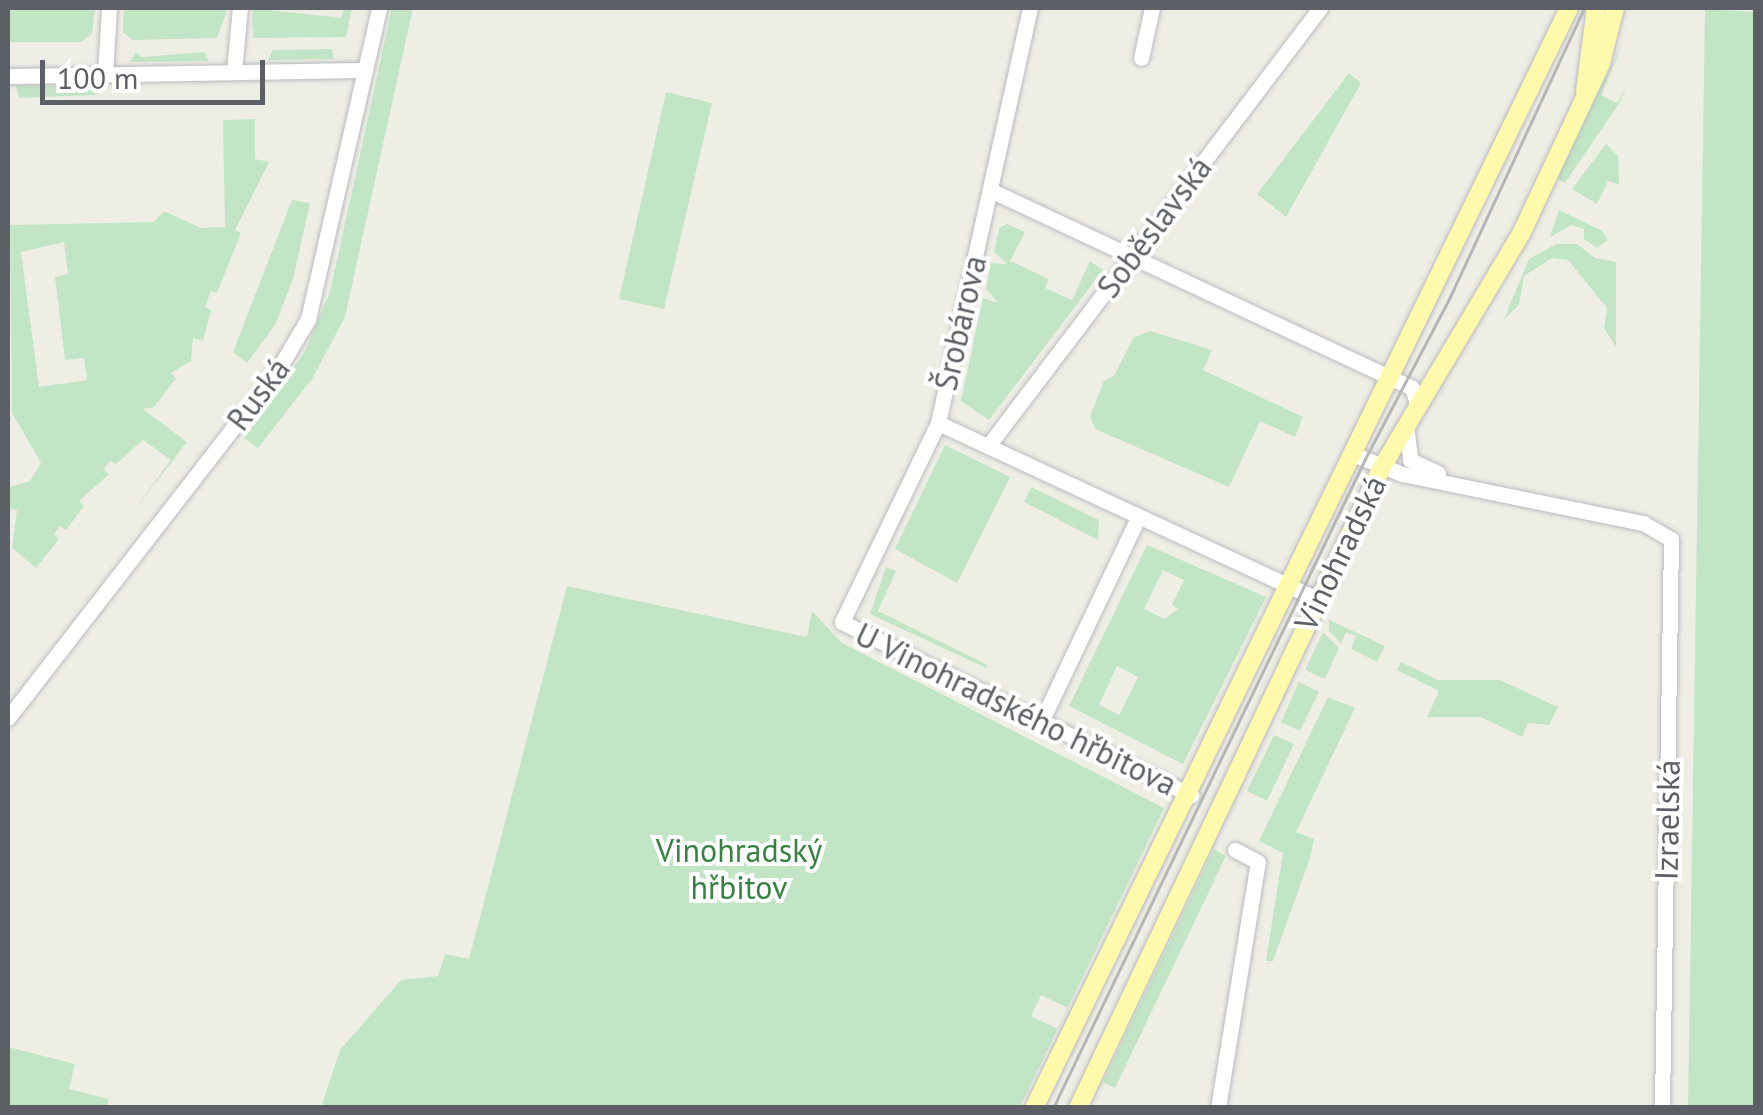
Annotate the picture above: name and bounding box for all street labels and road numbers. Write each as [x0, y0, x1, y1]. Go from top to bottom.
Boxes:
street label: Soběslavská [1089, 149, 1219, 305]
street label: Šrobárova [926, 252, 994, 394]
street label: Ruská [218, 350, 298, 438]
street label: Vinohradská [1286, 469, 1394, 637]
street label: U Vinohradského hřbitova [849, 614, 1183, 804]
street label: Izraelská [1647, 759, 1687, 881]

